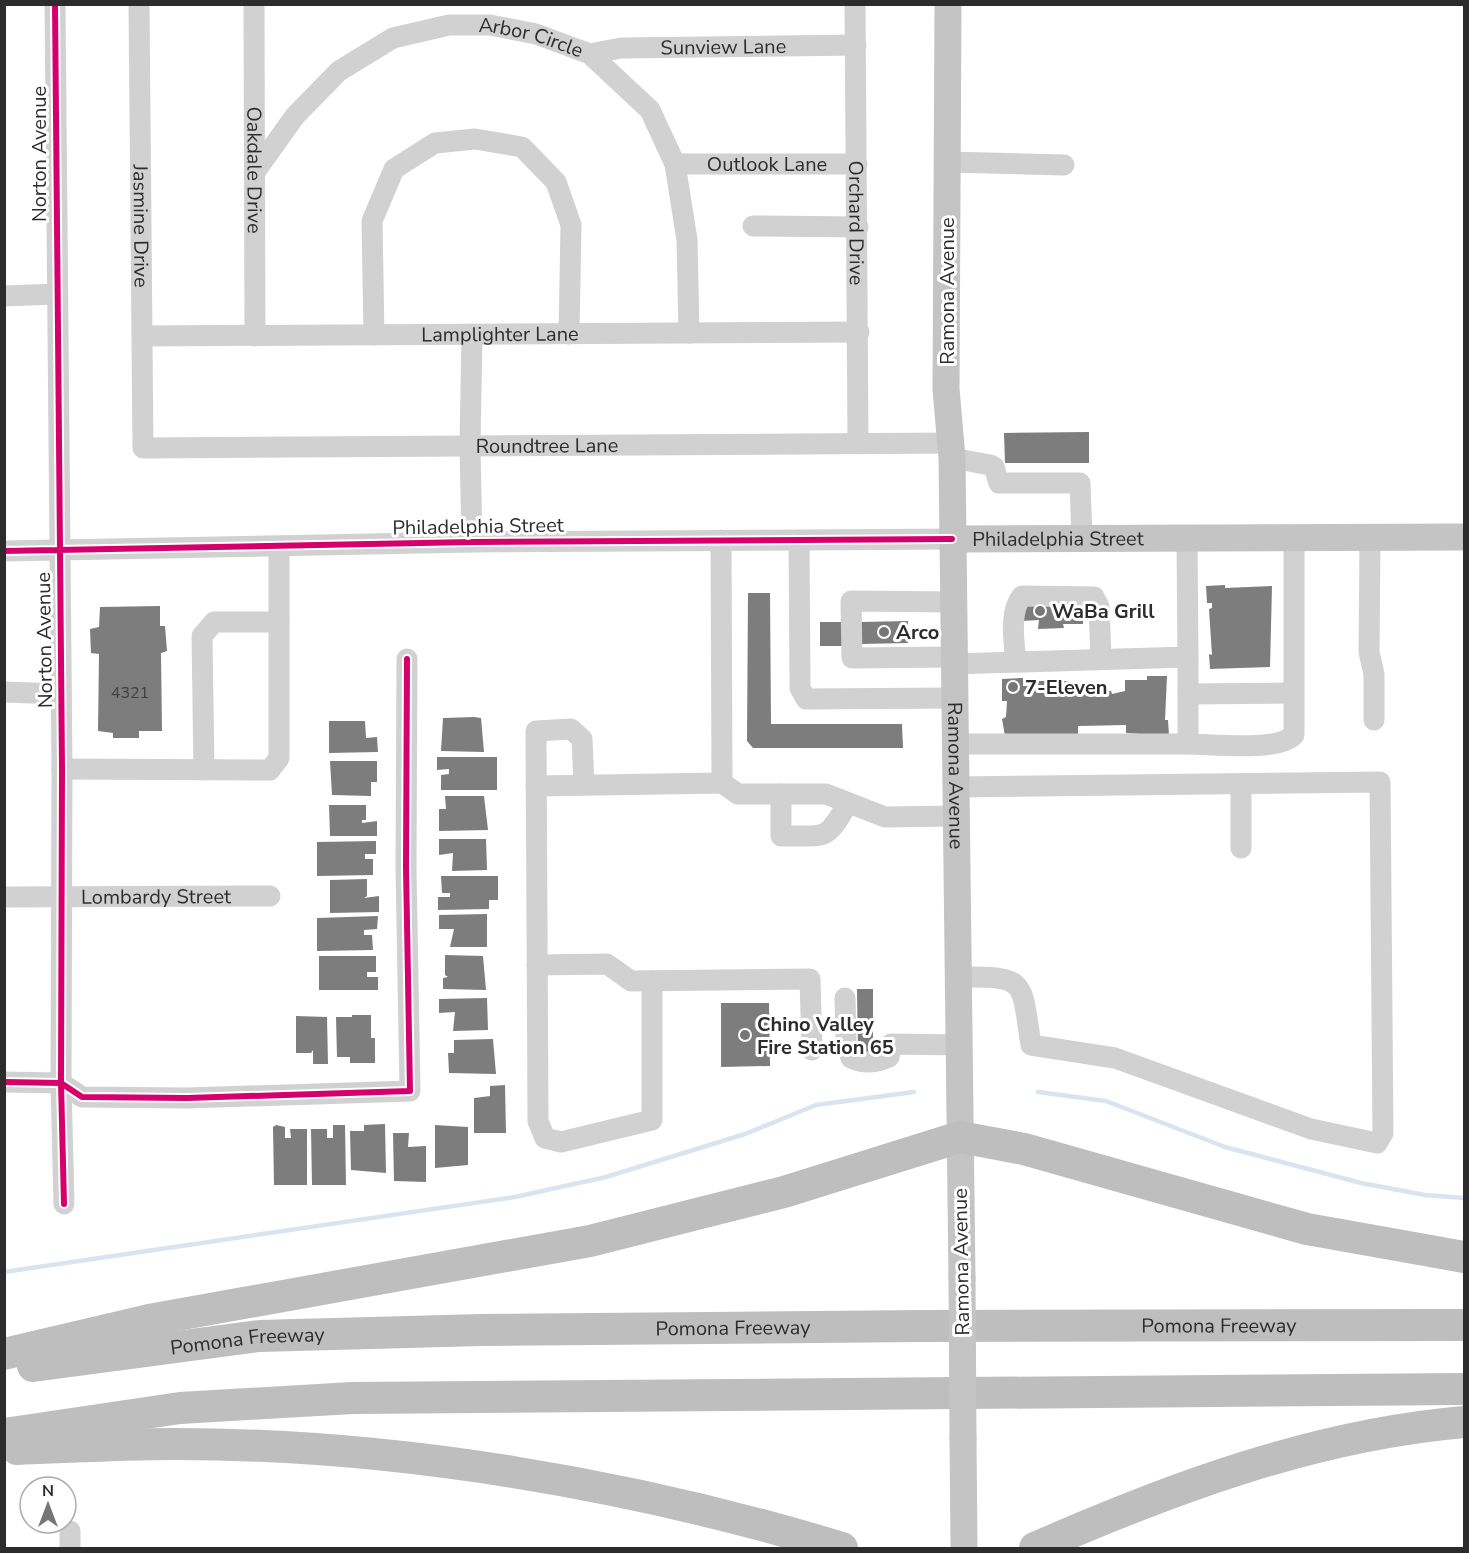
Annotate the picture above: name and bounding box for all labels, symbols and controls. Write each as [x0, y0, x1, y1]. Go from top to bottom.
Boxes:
street label: Arbor Circle [479, 12, 587, 64]
street label: Sunview Lane [660, 33, 786, 61]
street label: Norton Avenue [26, 86, 53, 222]
street label: Oakdale Drive [240, 106, 268, 234]
street label: Outlook Lane [707, 151, 827, 178]
street label: Orchard Drive [842, 160, 870, 286]
street label: Jasmine Drive [126, 163, 155, 288]
street label: Ramona Avenue [934, 217, 961, 365]
street label: Lamplighter Lane [421, 321, 579, 348]
street label: Roundtree Lane [476, 432, 618, 460]
street label: Philadelphia Street [392, 511, 565, 541]
street label: Philadelphia Street [972, 525, 1145, 553]
street label: Norton Avenue [30, 572, 59, 708]
place label: WaBa Grill [1052, 598, 1155, 625]
marker: WaBa Grill [1033, 604, 1047, 618]
place label: Arco [896, 619, 939, 646]
marker: Arco [877, 625, 891, 639]
place label: 7-Eleven [1025, 674, 1107, 701]
marker: 7-Eleven [1006, 680, 1020, 694]
house number: 4321 [111, 682, 149, 704]
street label: Ramona Avenue [941, 702, 970, 850]
street label: Lombardy Street [81, 883, 232, 911]
place label: Chino Valley Fire Station 65 [757, 1011, 894, 1061]
marker: Chino Valley Fire Station 65 [738, 1028, 752, 1042]
street label: Ramona Avenue [947, 1188, 976, 1336]
street label: Pomona Freeway [1141, 1312, 1297, 1340]
street label: Pomona Freeway [655, 1314, 811, 1342]
street label: Pomona Freeway [169, 1321, 326, 1362]
north arrow [18, 1475, 78, 1535]
text: N [42, 1480, 54, 1502]

